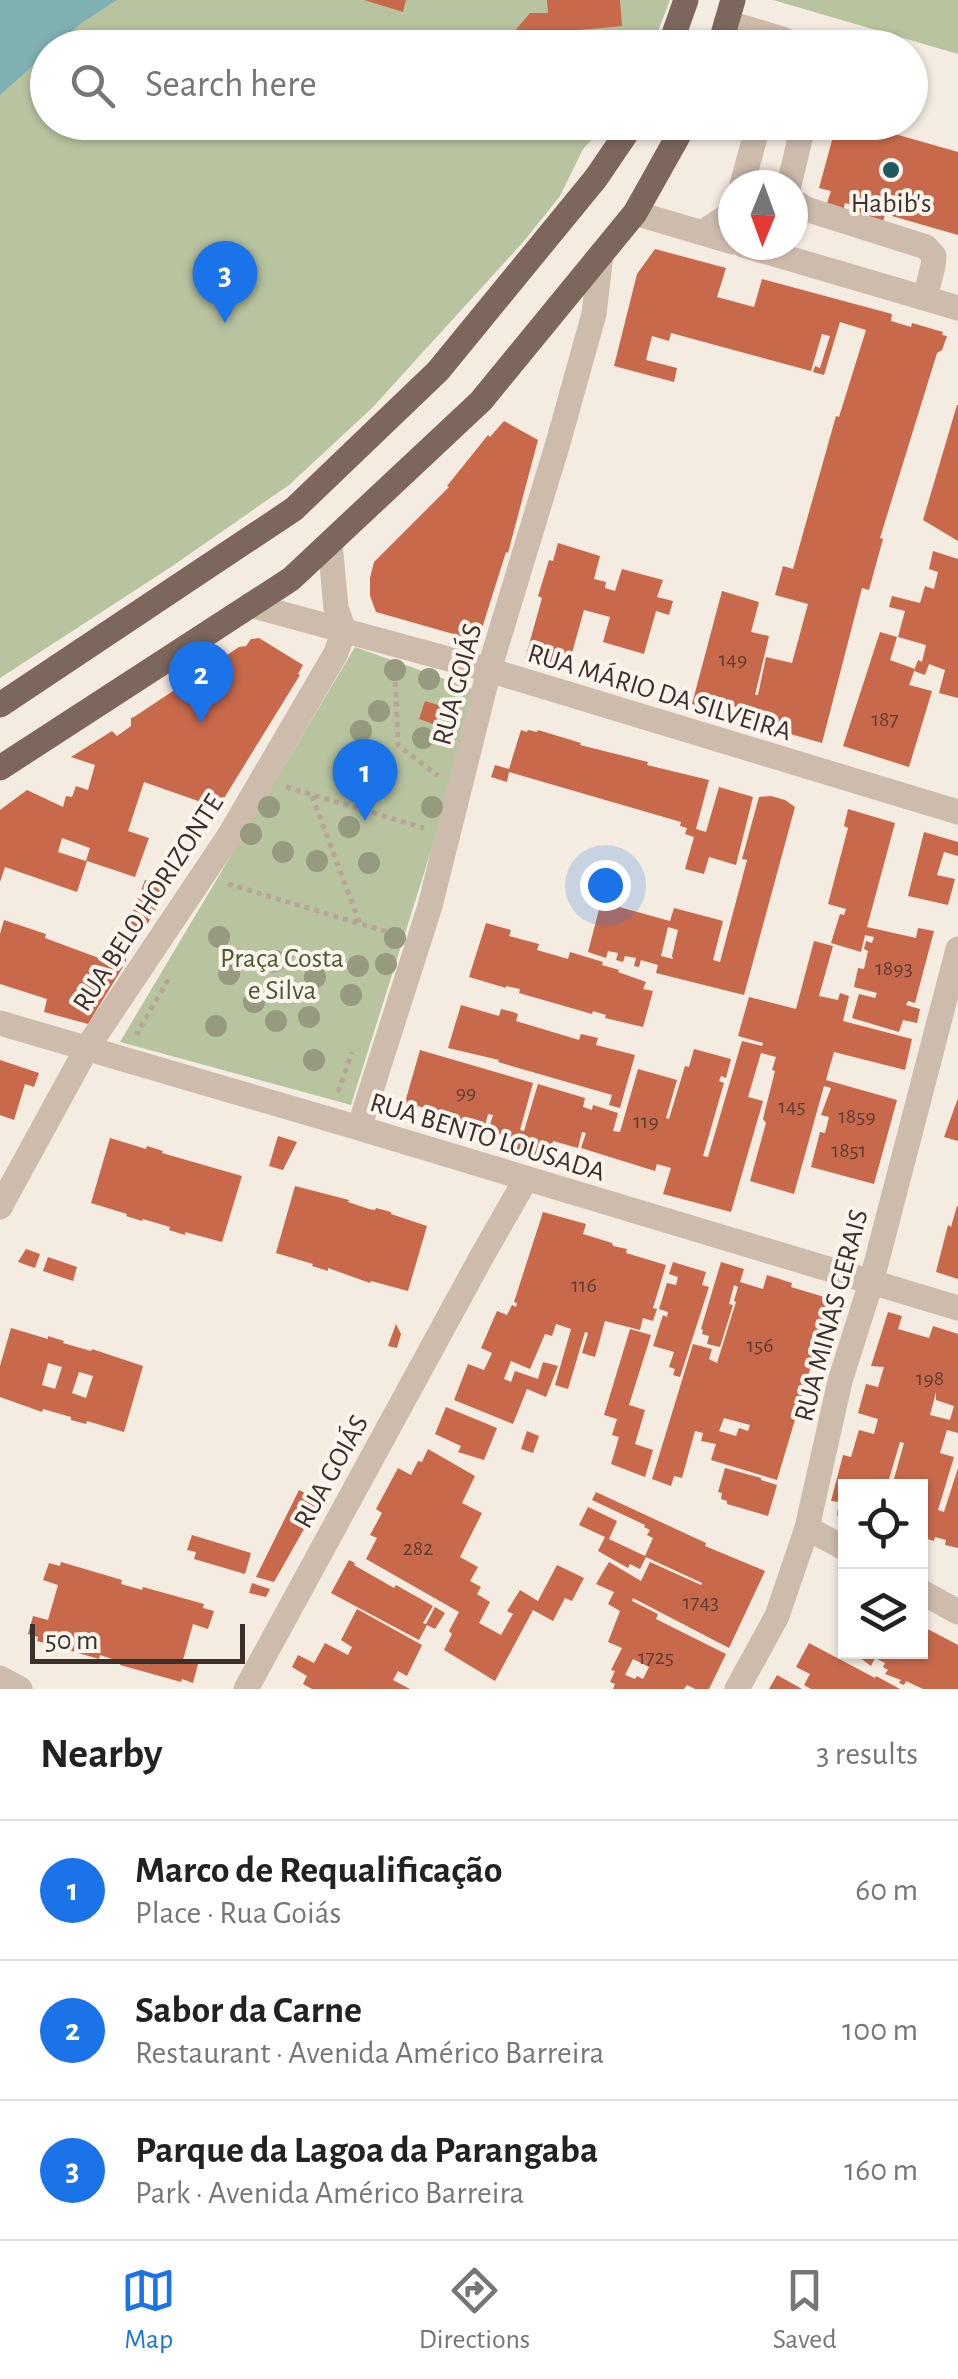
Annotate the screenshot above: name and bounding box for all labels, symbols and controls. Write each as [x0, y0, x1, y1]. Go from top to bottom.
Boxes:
search box [30, 30, 928, 140]
icon: search [65, 58, 120, 113]
text: Search here [145, 66, 317, 104]
marker: Habib's [880, 159, 902, 181]
north arrow [718, 170, 808, 260]
place label: Habib's [851, 190, 931, 218]
pin: 3 [192, 240, 258, 323]
street label: RUA GOIÁS [425, 620, 488, 748]
street label: RUA MÁRIO DA SILVEIRA [524, 637, 795, 746]
pin: 2 [168, 640, 234, 723]
house number: 149 [719, 648, 747, 670]
house number: 187 [871, 708, 899, 730]
pin: 1 [332, 738, 398, 821]
street label: RUA BELO HORIZONTE [68, 790, 229, 1017]
your location [580, 860, 631, 911]
park label: Praça Costa e Silva [220, 945, 344, 1005]
house number: 1893 [875, 957, 913, 979]
house number: 99 [456, 1081, 476, 1103]
street label: RUA BENTO LOUSADA [366, 1089, 608, 1187]
house number: 145 [778, 1095, 806, 1117]
house number: 1859 [838, 1105, 876, 1127]
house number: 119 [633, 1110, 659, 1132]
house number: 1851 [832, 1139, 866, 1161]
street label: RUA MINAS GERAIS [790, 1206, 874, 1425]
house number: 116 [571, 1274, 597, 1296]
house number: 156 [746, 1334, 774, 1356]
house number: 198 [916, 1367, 944, 1389]
street label: RUA GOIÁS [287, 1409, 374, 1533]
map controls [838, 1479, 928, 1659]
button: locate [838, 1479, 928, 1569]
house number: 282 [403, 1537, 433, 1559]
button: layers [838, 1569, 928, 1659]
house number: 1743 [683, 1591, 719, 1613]
scale bar [30, 1619, 245, 1664]
text: 50 m [45, 1627, 99, 1655]
house number: 1725 [638, 1646, 674, 1668]
text: Nearby [40, 1733, 163, 1775]
text: 3 results [816, 1738, 918, 1770]
text: Marco de Requalificação [135, 1852, 502, 1890]
text: 1 [67, 1874, 78, 1906]
text: 60 m [855, 1874, 918, 1906]
text: Place · Rua Goiás [135, 1897, 341, 1929]
text: Sabor da Carne [135, 1992, 362, 2030]
text: 2 [65, 2014, 80, 2046]
text: 100 m [842, 2014, 918, 2046]
text: Restaurant · Avenida Américo Barreira [135, 2037, 604, 2069]
text: Parque da Lagoa da Parangaba [135, 2132, 598, 2170]
text: 3 [66, 2154, 79, 2186]
text: 160 m [844, 2154, 918, 2186]
text: Park · Avenida Américo Barreira [135, 2177, 524, 2209]
tab: Map [121, 2263, 176, 2357]
tab: Directions [419, 2263, 530, 2357]
tab: Saved [773, 2263, 837, 2357]

